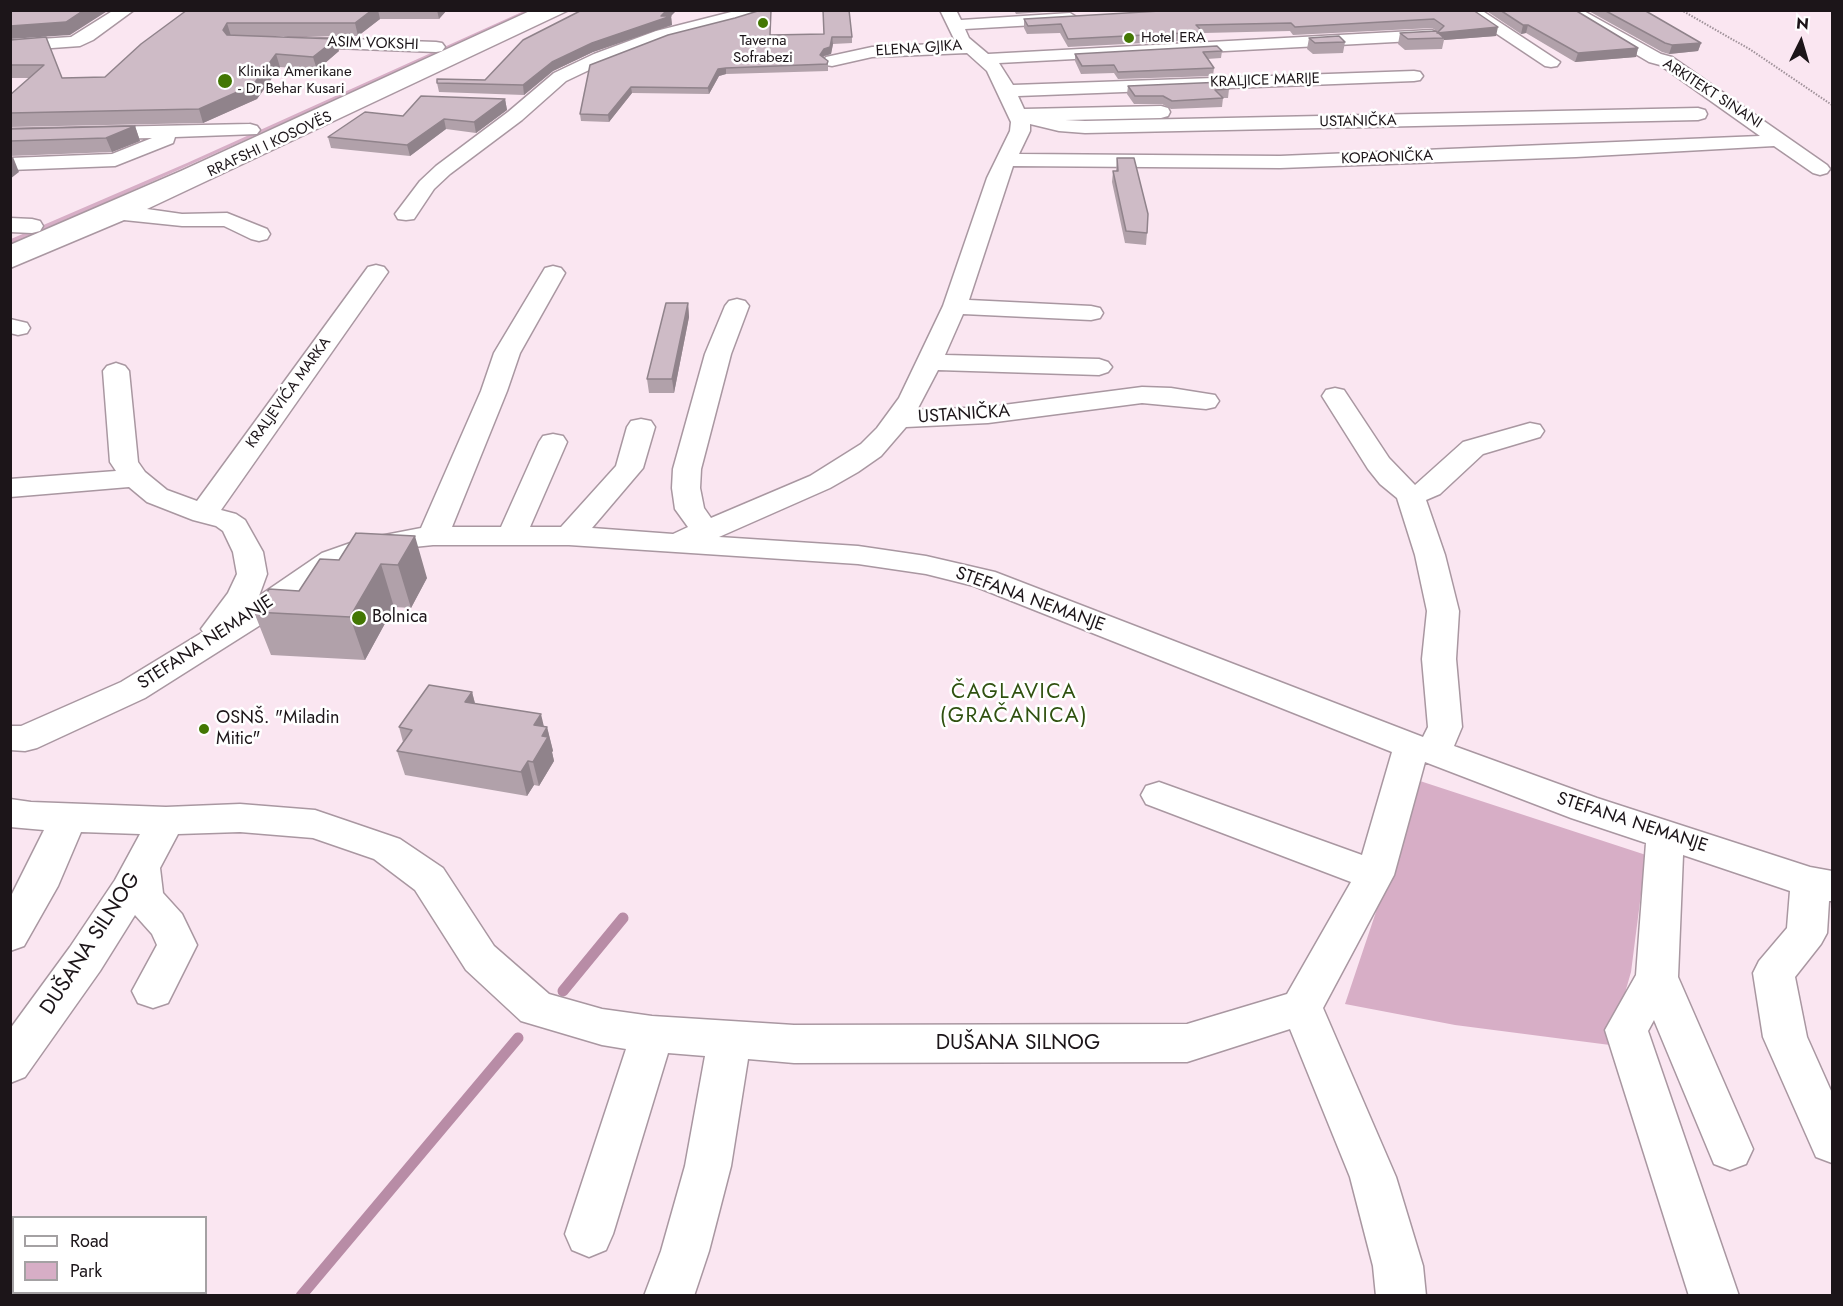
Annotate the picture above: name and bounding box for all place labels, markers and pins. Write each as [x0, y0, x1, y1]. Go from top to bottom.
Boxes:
marker: Taverna Sofrabezi [756, 16, 770, 30]
place label: Hotel ERA [1141, 29, 1206, 47]
marker: Hotel ERA [1122, 31, 1136, 45]
place label: Taverna Sofrabezi [733, 32, 793, 67]
place label: Klinika Amerikane - Dr Behar Kusari [238, 63, 352, 98]
marker: Klinika Amerikane - Dr Behar Kusari [216, 72, 234, 90]
place label: Bolnica [372, 607, 427, 629]
marker: Bolnica [350, 609, 368, 627]
place label: OSNŠ. "Miladin Mitic" [216, 708, 340, 750]
marker: OSNŠ. "Miladin Mitic" [197, 722, 211, 736]

